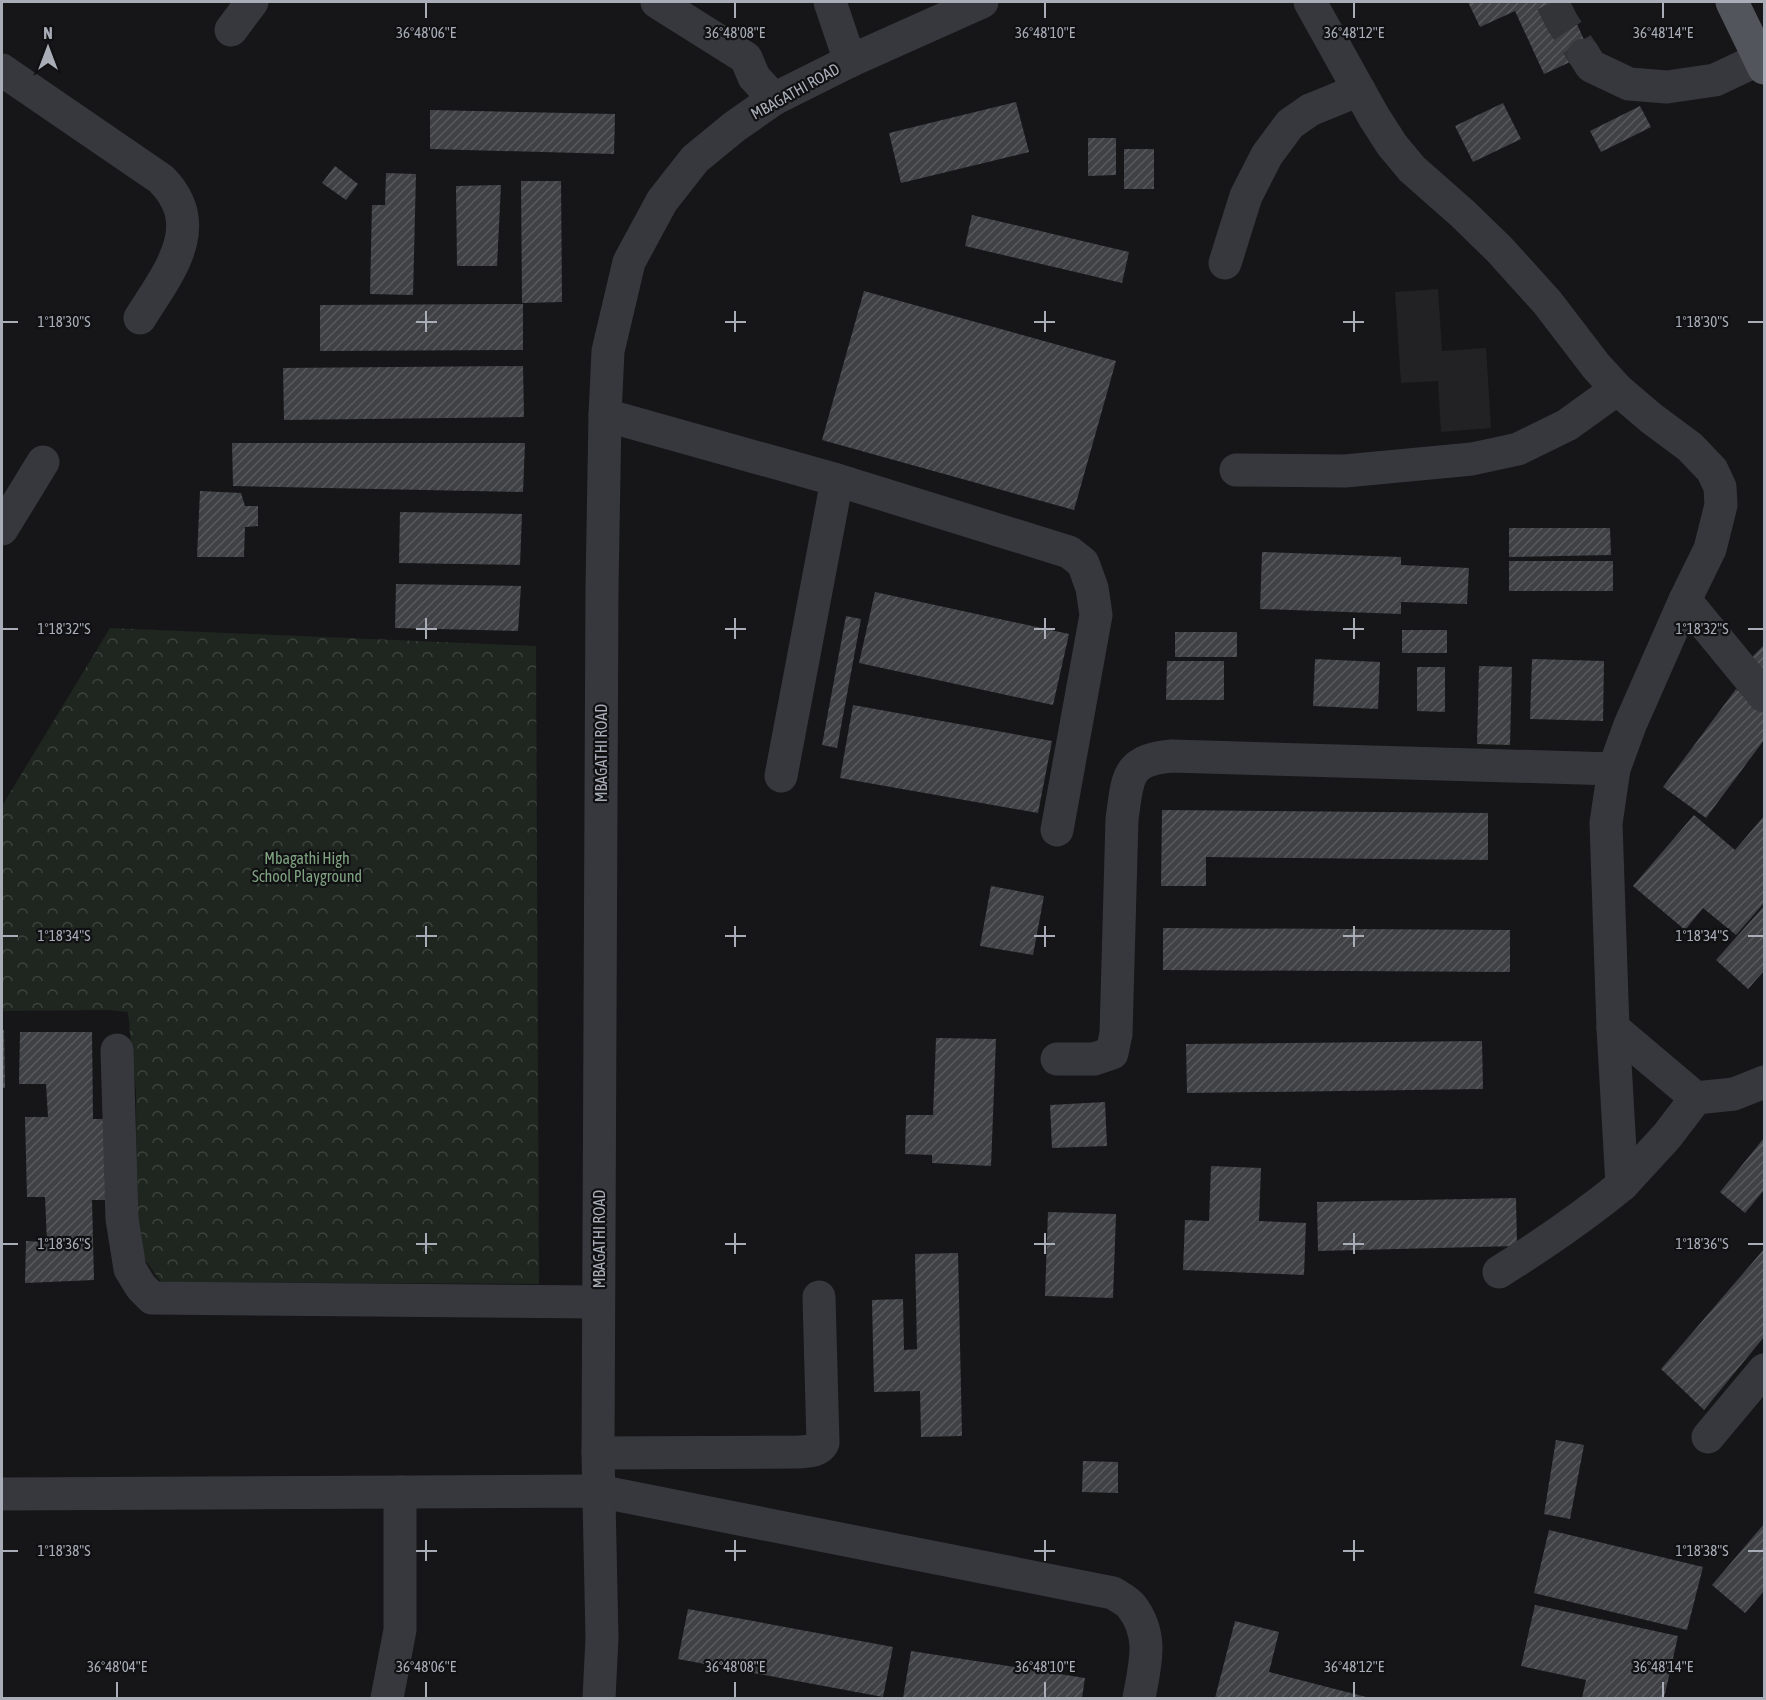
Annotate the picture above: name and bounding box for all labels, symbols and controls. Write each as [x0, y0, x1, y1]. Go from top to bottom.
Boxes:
north arrow [18, 18, 78, 78]
text: N [43, 24, 53, 42]
text: 36°48'06"E [396, 24, 457, 41]
text: 36°48'08"E [705, 24, 766, 41]
text: 36°48'10"E [1015, 24, 1076, 41]
text: 36°48'12"E [1324, 24, 1385, 41]
text: 36°48'14"E [1633, 24, 1694, 41]
street label: MBAGATHI ROAD [748, 59, 842, 123]
text: 1°18'30"S [37, 313, 91, 330]
text: 1°18'30"S [1675, 313, 1729, 330]
text: 1°18'32"S [37, 620, 91, 637]
text: 1°18'32"S [1675, 620, 1729, 637]
street label: MBAGATHI ROAD [592, 704, 610, 802]
park label: Mbagathi High School Playground [252, 849, 362, 886]
text: 1°18'34"S [37, 927, 91, 944]
text: 1°18'34"S [1675, 927, 1729, 944]
street label: MBAGATHI ROAD [590, 1190, 608, 1288]
text: 1°18'36"S [37, 1235, 91, 1252]
text: 1°18'36"S [1675, 1235, 1729, 1252]
text: 1°18'38"S [37, 1542, 91, 1559]
text: 1°18'38"S [1675, 1542, 1729, 1559]
text: 36°48'04"E [87, 1658, 148, 1675]
text: 36°48'06"E [396, 1658, 457, 1675]
text: 36°48'08"E [705, 1658, 766, 1675]
text: 36°48'10"E [1015, 1658, 1076, 1675]
text: 36°48'12"E [1324, 1658, 1385, 1675]
text: 36°48'14"E [1633, 1658, 1694, 1675]

